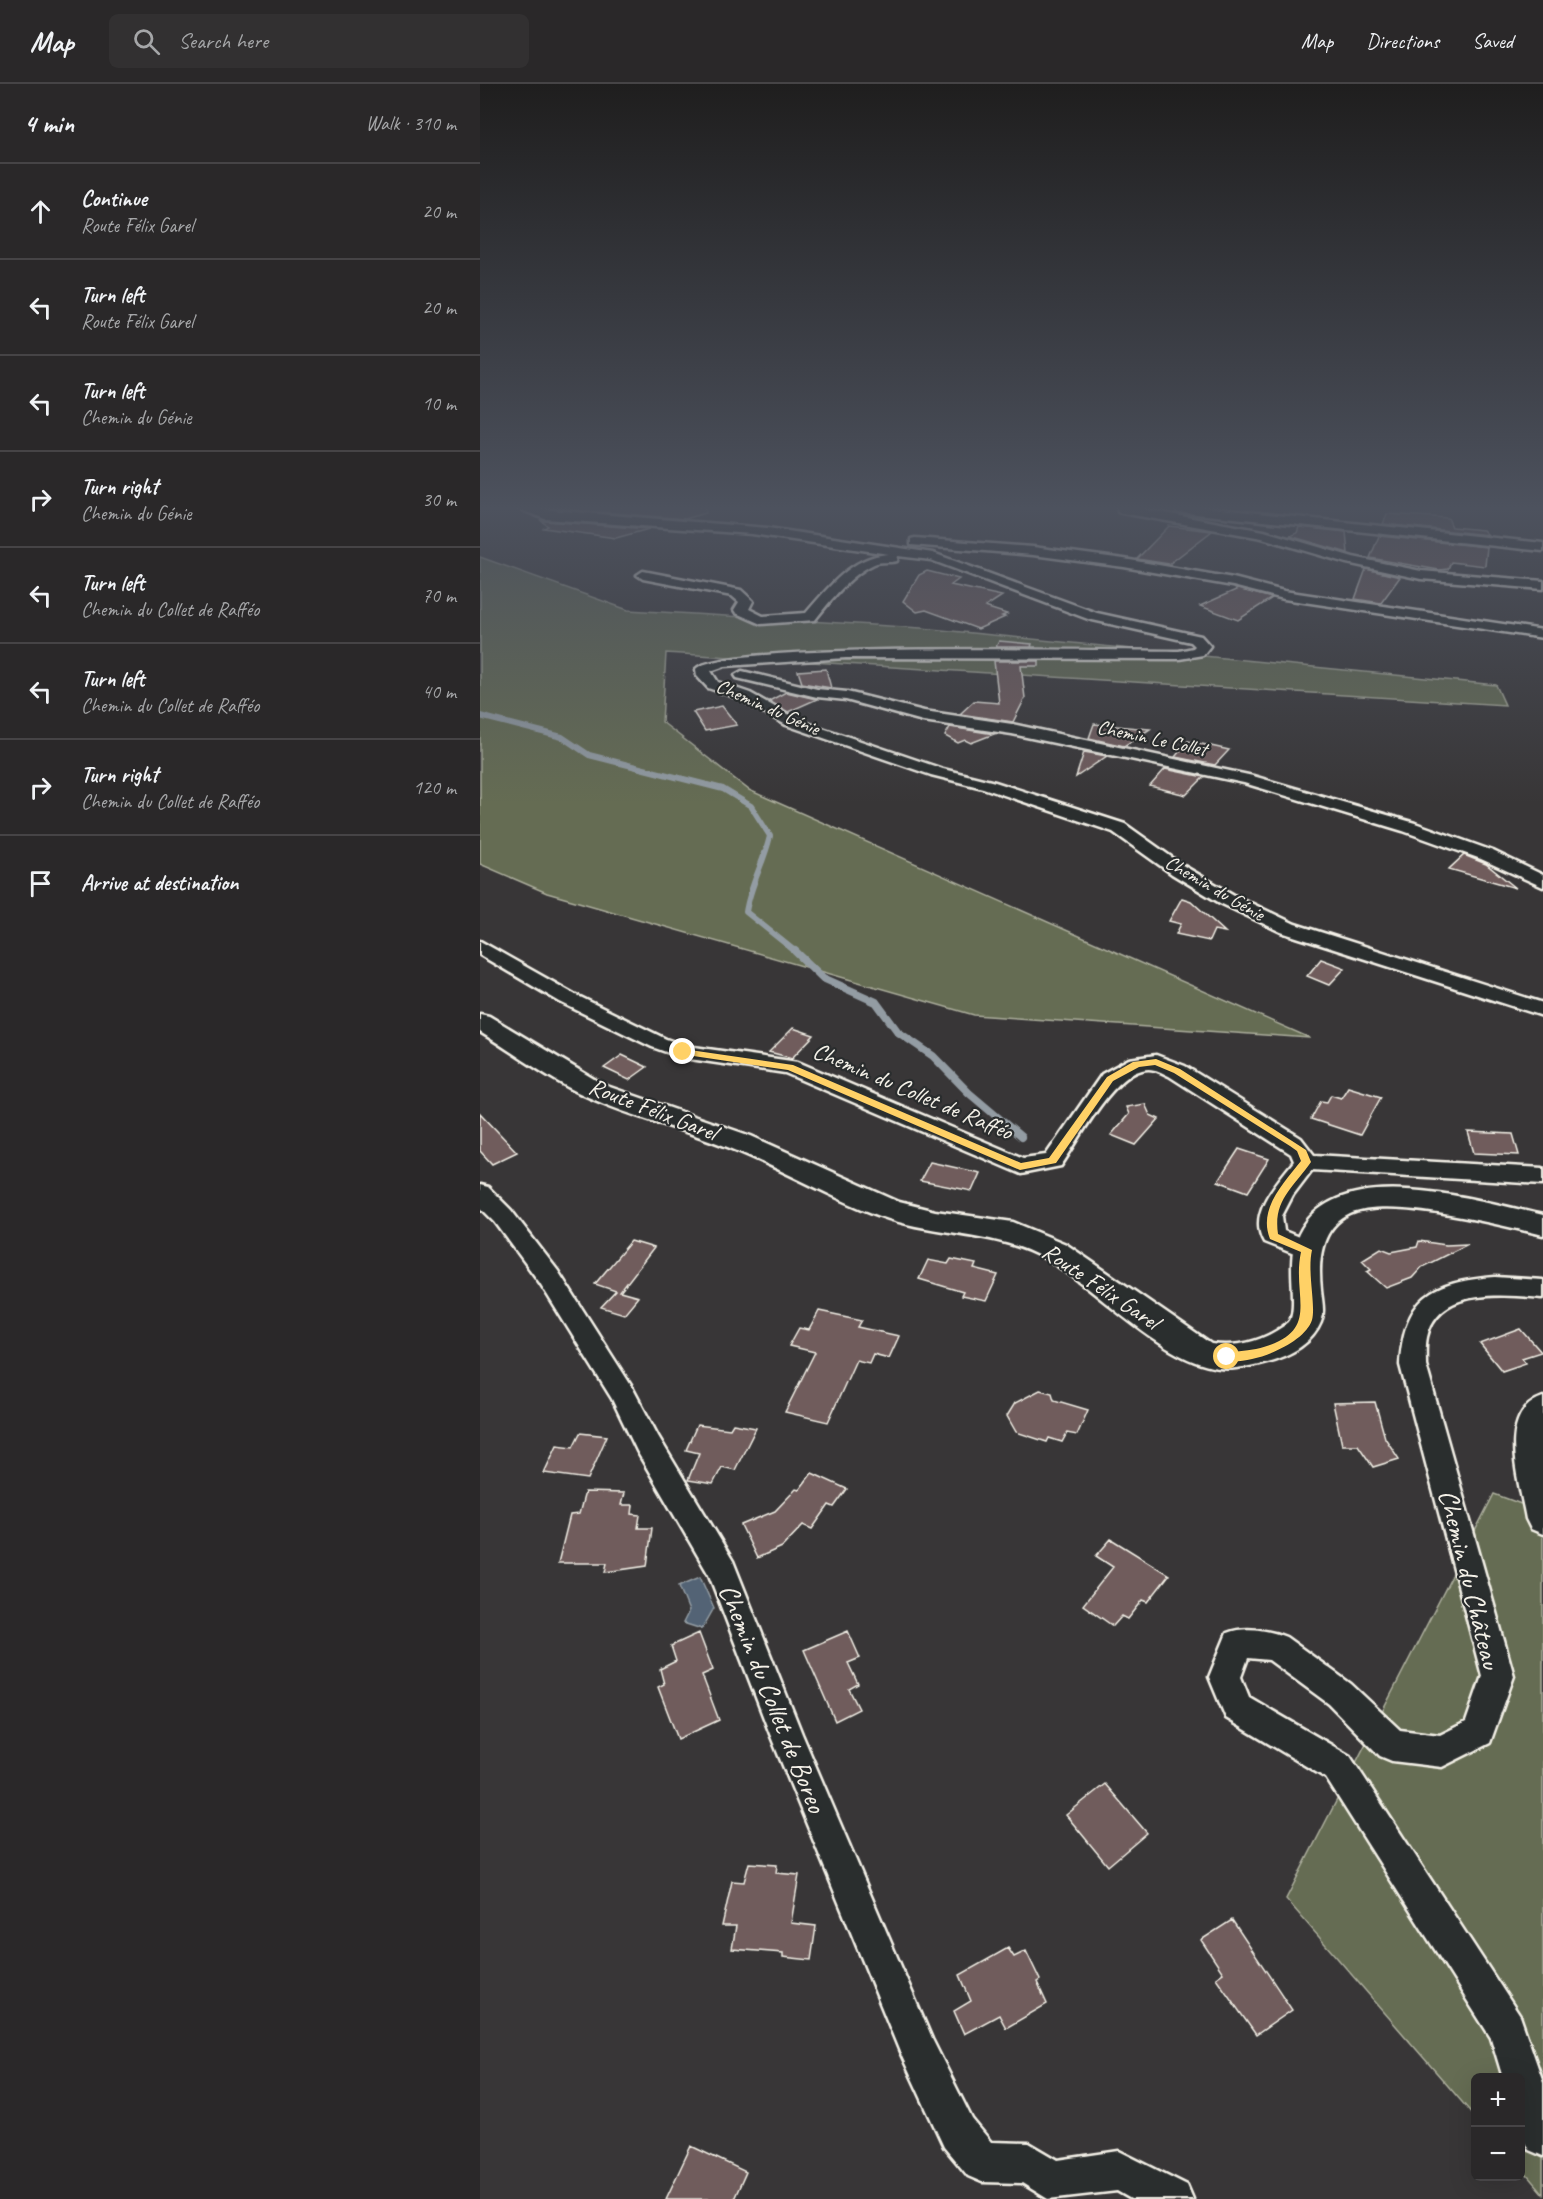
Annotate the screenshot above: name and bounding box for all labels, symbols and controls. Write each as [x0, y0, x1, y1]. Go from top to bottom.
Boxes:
search box [109, 14, 529, 68]
text: Map [30, 24, 73, 59]
icon: search [130, 25, 163, 58]
text: Search here [178, 27, 268, 55]
text: Map [1301, 28, 1333, 54]
text: Directions [1366, 28, 1439, 54]
text: Saved [1472, 28, 1513, 54]
text: 4 min [24, 107, 74, 140]
text: Walk · 310 m [366, 111, 456, 136]
text: Continue [81, 185, 147, 213]
icon: ahead [24, 195, 57, 228]
text: 20 m [422, 199, 456, 224]
text: Route Félix Garel [81, 213, 193, 238]
text: Turn left [81, 281, 145, 309]
icon: left [24, 291, 57, 324]
text: 20 m [422, 295, 456, 320]
text: Route Félix Garel [81, 309, 193, 334]
text: Turn left [81, 377, 145, 405]
icon: left [24, 387, 57, 420]
text: 10 m [422, 391, 456, 416]
text: Chemin du Génie [81, 405, 192, 430]
text: Turn right [81, 473, 158, 501]
icon: right [24, 483, 57, 516]
text: 30 m [422, 487, 456, 512]
text: Chemin du Génie [81, 501, 192, 526]
text: Turn left [81, 569, 145, 597]
icon: left [24, 579, 57, 612]
text: 70 m [422, 583, 456, 608]
text: Chemin du Collet de Rafféo [81, 597, 259, 622]
text: Turn left [81, 665, 145, 693]
street label: Chemin du Génie [712, 673, 825, 742]
icon: left [24, 675, 57, 708]
text: 40 m [422, 679, 456, 704]
text: Chemin du Collet de Rafféo [81, 693, 259, 718]
street label: Chemin Le Collet [1095, 714, 1212, 763]
text: Turn right [81, 761, 158, 789]
icon: right [24, 771, 57, 804]
text: 120 m [413, 775, 456, 800]
text: Chemin du Collet de Rafféo [81, 789, 259, 814]
street label: Chemin du Génie [1161, 850, 1270, 927]
icon: arrive [24, 867, 57, 900]
text: Arrive at destination [81, 869, 238, 897]
street label: Chemin du Collet de Rafféo [809, 1035, 1019, 1147]
route end [669, 1038, 695, 1064]
street label: Route Félix Garel [585, 1071, 725, 1149]
street label: Route Félix Garel [1037, 1236, 1169, 1338]
route start [1213, 1343, 1239, 1369]
street label: Chemin du Château [1431, 1486, 1510, 1674]
street label: Chemin du Collet de Boreo [711, 1579, 836, 1819]
map controls [1471, 2073, 1525, 2181]
button: + [1471, 2073, 1525, 2127]
button: − [1471, 2127, 1525, 2181]

